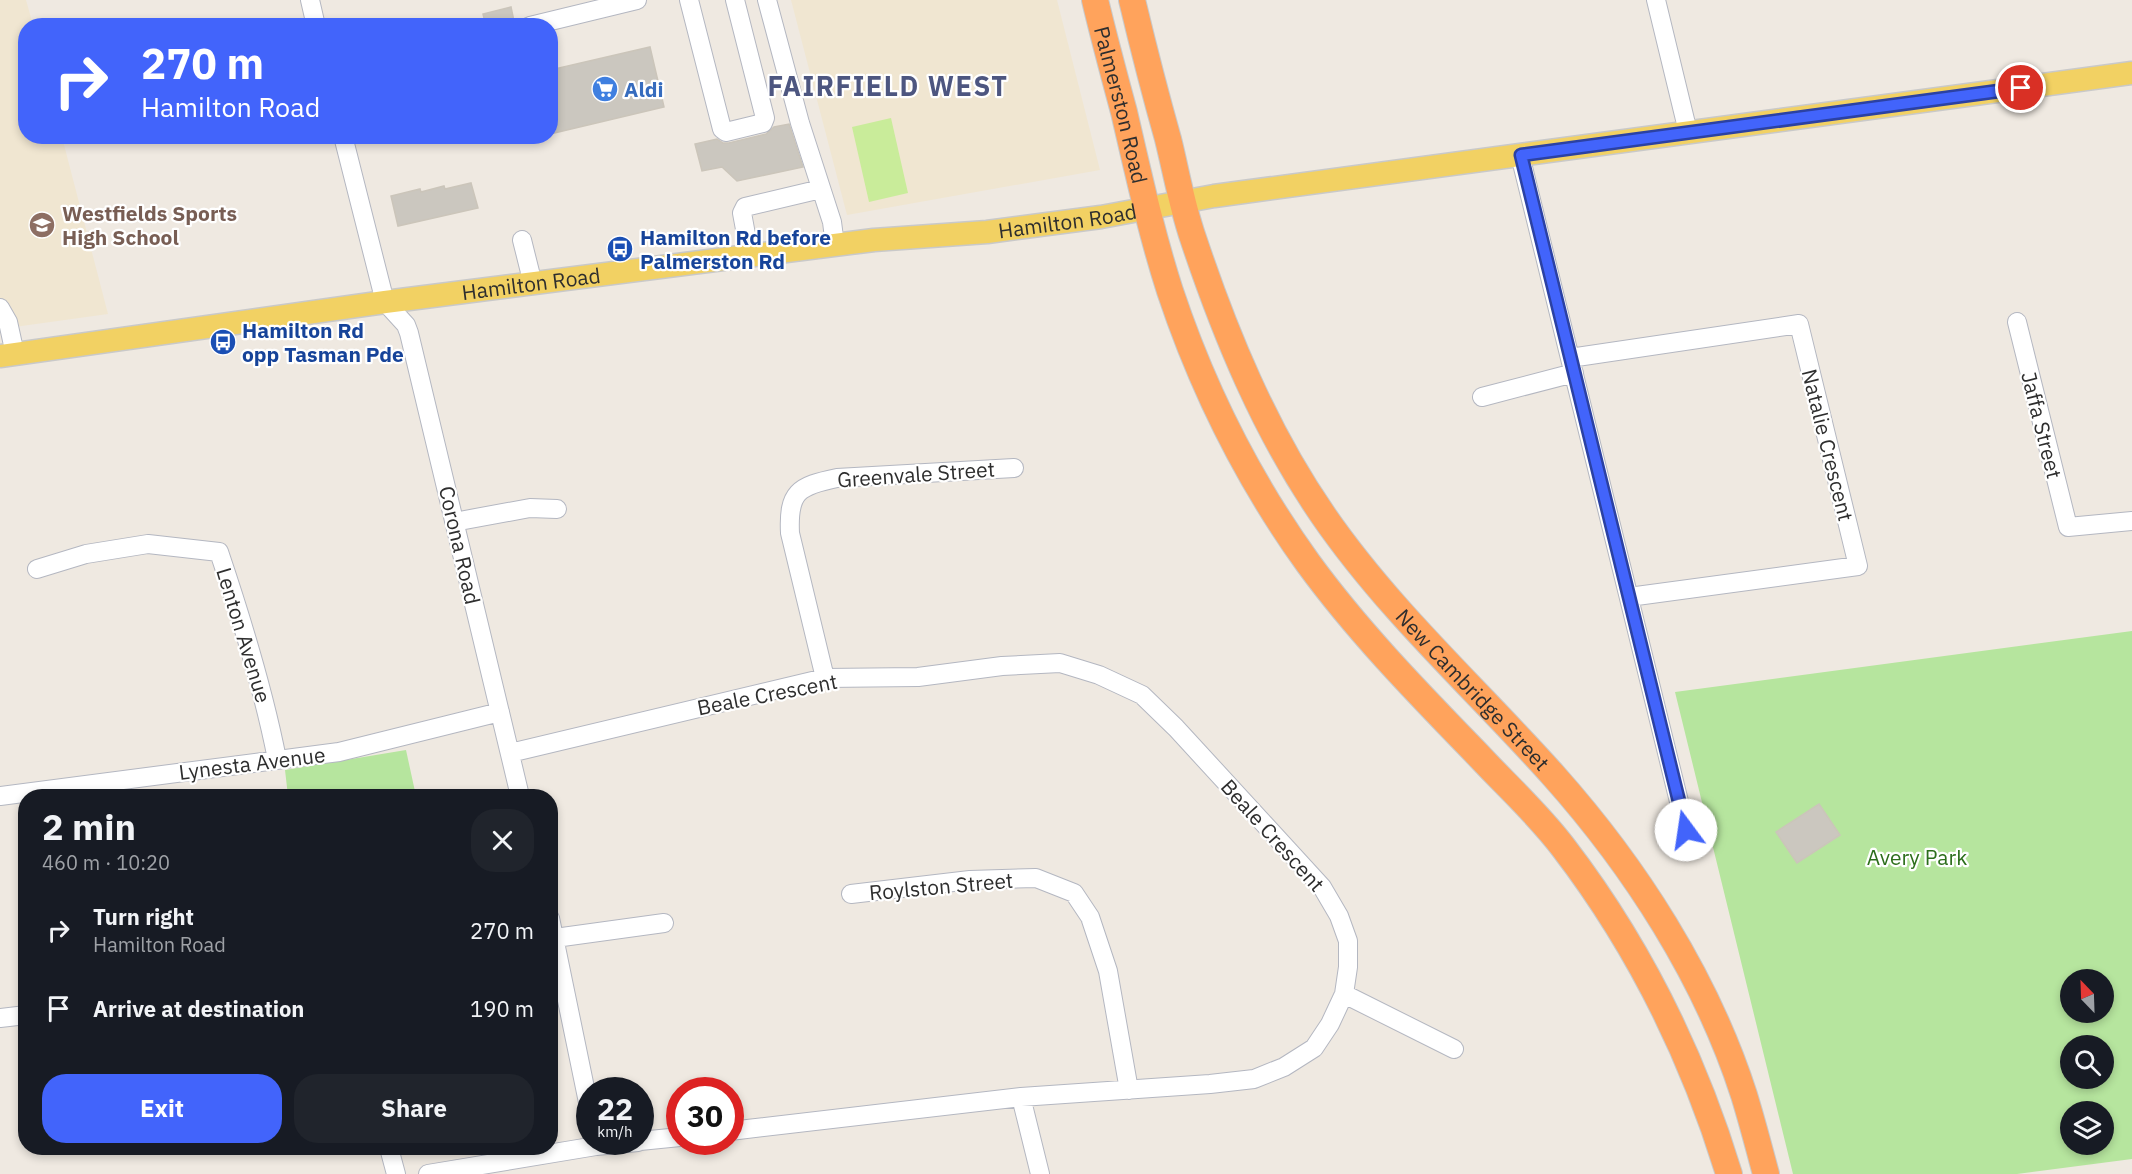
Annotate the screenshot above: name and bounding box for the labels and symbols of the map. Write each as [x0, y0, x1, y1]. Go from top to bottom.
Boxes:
street label: Palmerston Road [1088, 23, 1154, 186]
pin [1995, 62, 2046, 113]
district label: FAIRFIELD WEST [768, 68, 1008, 103]
supermarket icon: Aldi [590, 74, 620, 104]
place label: Aldi [624, 75, 664, 103]
street label: Hamilton Road [996, 197, 1139, 244]
place label: Westfields Sports High School [62, 199, 237, 251]
school or university icon: Westfields Sports High School [27, 210, 57, 240]
place label: Hamilton Rd before Palmerston Rd [640, 223, 831, 275]
bus stop icon: Hamilton Rd before Palmerston Rd [605, 234, 635, 264]
street label: Hamilton Road [460, 261, 602, 306]
place label: Hamilton Rd opp Tasman Pde [242, 316, 404, 368]
bus stop icon: Hamilton Rd opp Tasman Pde [208, 327, 238, 357]
street label: Natalie Crescent [1796, 366, 1860, 524]
street label: Jaffa Street [2015, 369, 2069, 481]
street label: Greenvale Street [836, 455, 996, 493]
street label: Corona Road [433, 483, 487, 607]
street label: Lenton Avenue [210, 564, 278, 706]
street label: New Cambridge Street [1390, 603, 1556, 776]
street label: Beale Crescent [694, 667, 840, 721]
street label: Lynesta Avenue [177, 740, 327, 786]
street label: Beale Crescent [1215, 773, 1331, 897]
position arrow [1654, 798, 1718, 862]
park label: Avery Park [1867, 843, 1967, 871]
street label: Roylston Street [868, 866, 1014, 906]
north arrow [2060, 969, 2114, 1023]
speed limit sign: 30 [666, 1077, 744, 1155]

